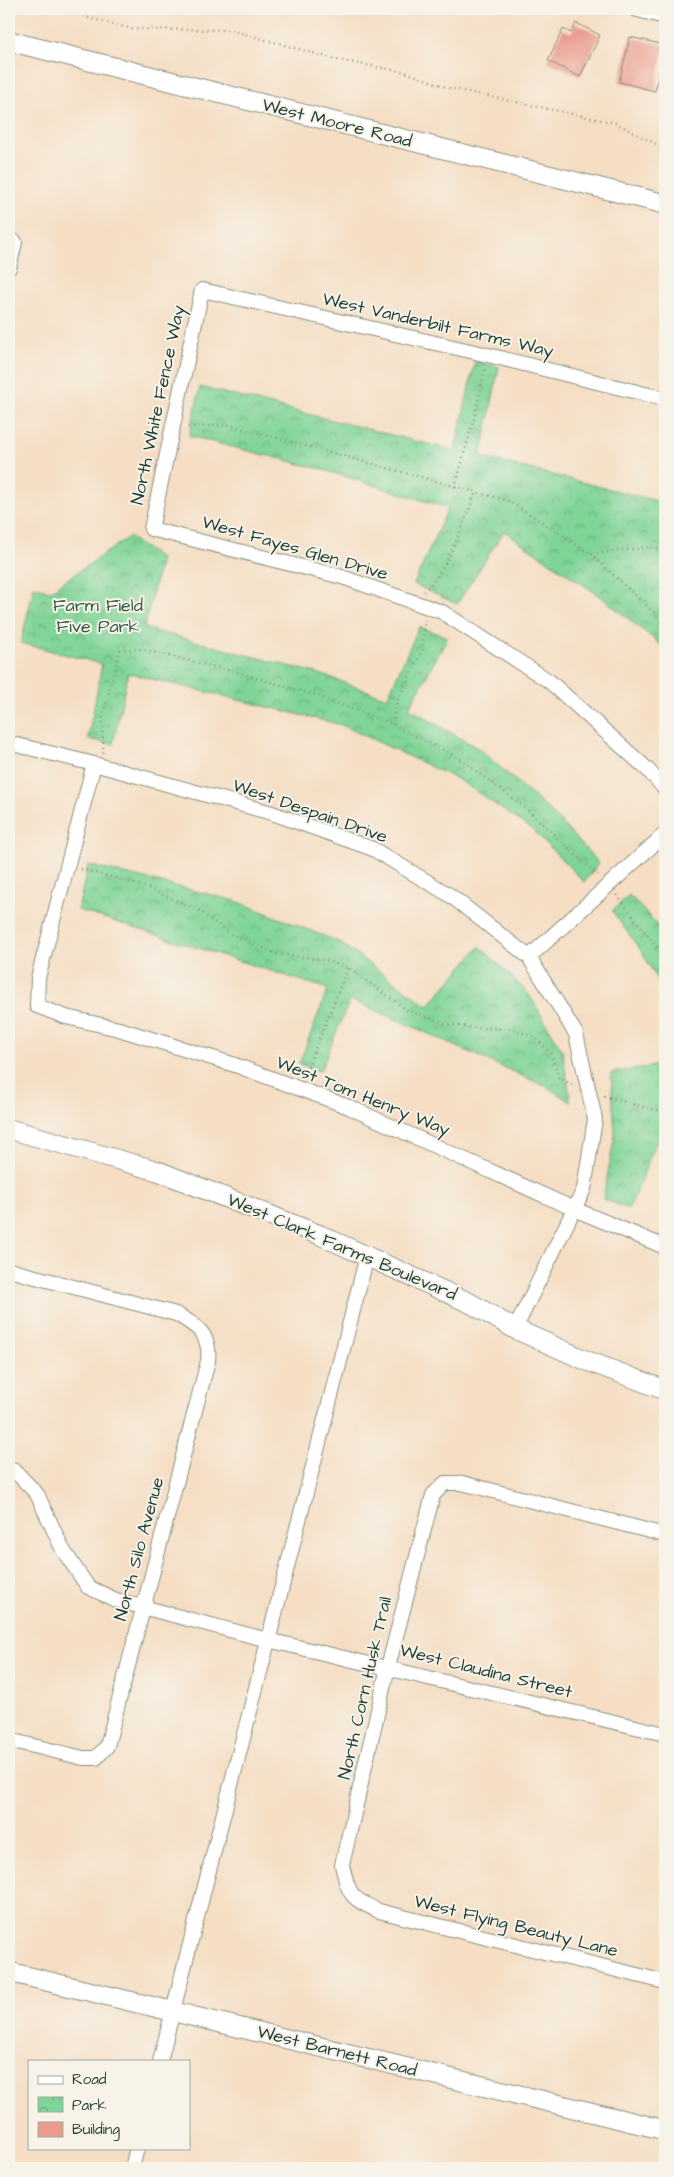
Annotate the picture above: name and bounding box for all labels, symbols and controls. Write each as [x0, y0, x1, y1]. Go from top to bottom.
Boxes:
street label: West Moore Road [259, 92, 415, 154]
street label: West Vanderbilt Farms Way [320, 286, 556, 365]
street label: North White Fence Way [125, 303, 192, 507]
street label: West Fayes Glen Drive [199, 509, 391, 588]
park label: Farm Field Five Park [53, 593, 143, 639]
street label: West Despain Drive [229, 773, 391, 849]
street label: West Tom Henry Way [272, 1050, 454, 1143]
street label: West Clark Farms Boulevard [223, 1187, 461, 1307]
street label: North Silo Avenue [108, 1474, 170, 1624]
street label: North Corn Husk Trail [332, 1594, 398, 1782]
street label: West Claudina Street [397, 1637, 576, 1705]
street label: West Flying Beauty Lane [411, 1889, 621, 1964]
street label: West Barnett Road [254, 2019, 420, 2083]
legend [28, 2060, 190, 2150]
text: Road [72, 2069, 107, 2090]
text: Park [72, 2095, 107, 2116]
text: Building [72, 2119, 120, 2141]

